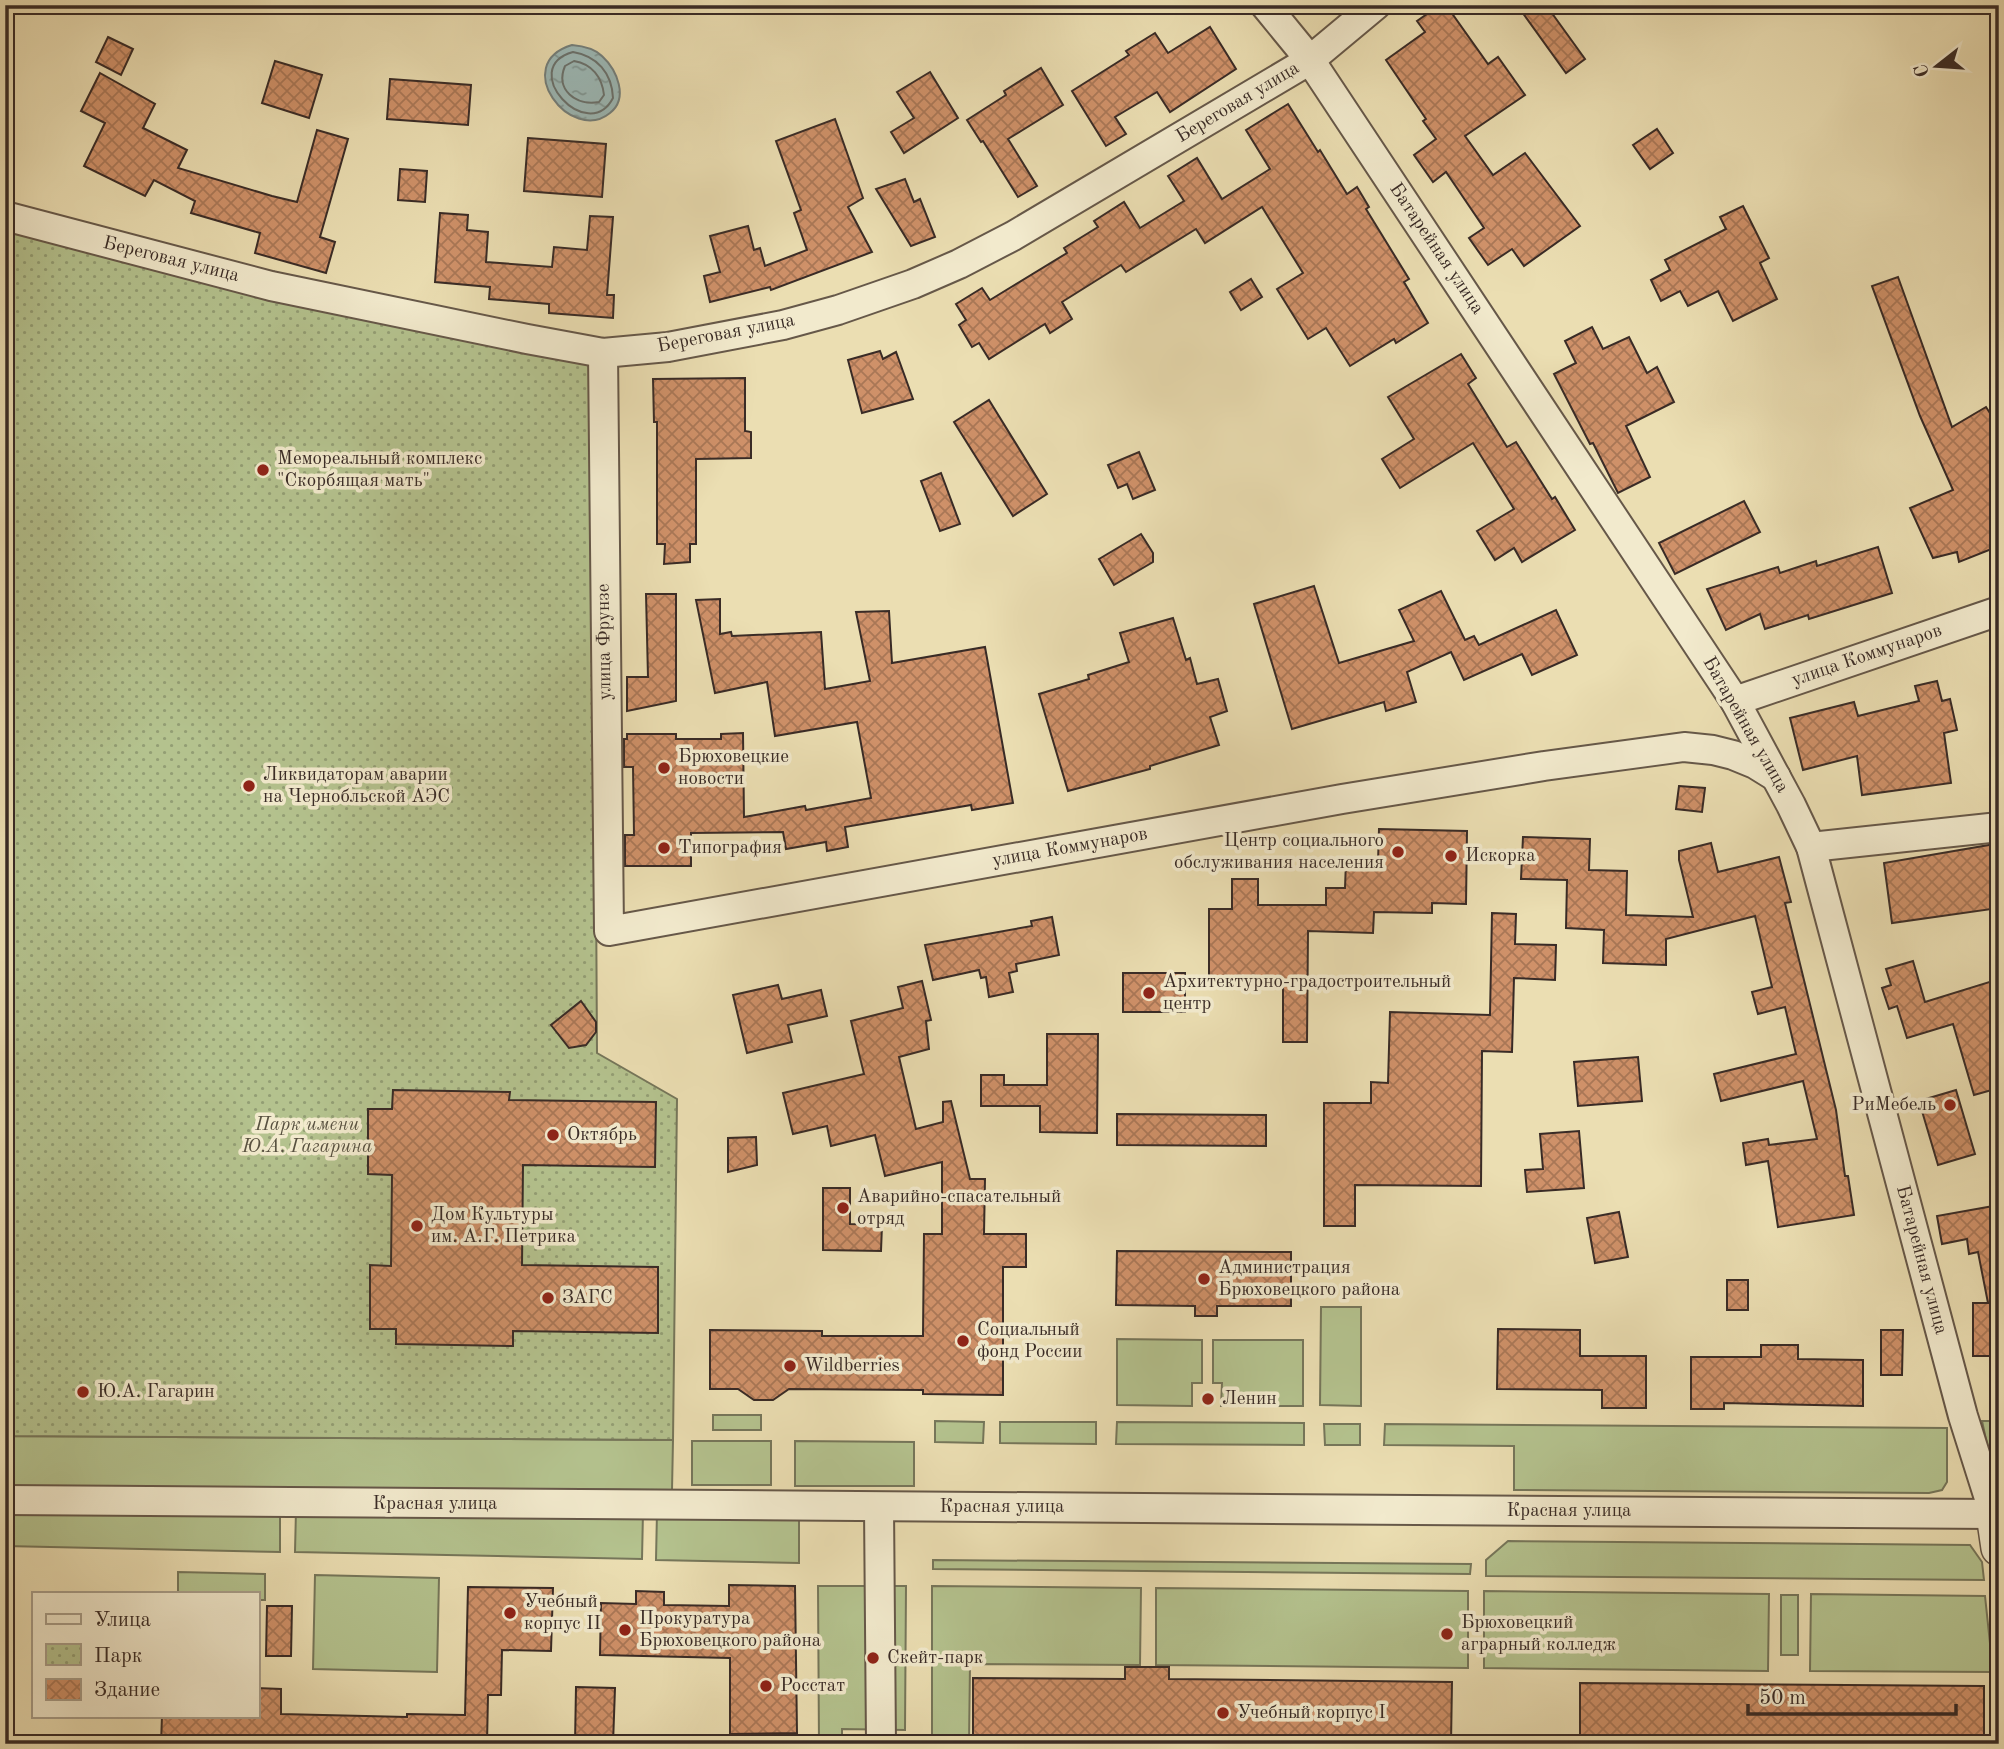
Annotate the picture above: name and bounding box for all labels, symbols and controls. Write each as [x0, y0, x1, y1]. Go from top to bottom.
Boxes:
north arrow [1902, 32, 1972, 102]
street label: Береговая улица [1173, 59, 1303, 147]
text: С [1912, 61, 1934, 79]
street label: Батарейная улица [1385, 180, 1487, 318]
street label: Береговая улица [101, 234, 242, 286]
street label: Береговая улица [656, 311, 797, 357]
place label: Мемореальный комплекс "Cкорбящая мать" [277, 450, 482, 491]
marker: Мемореальный комплекс "Cкорбящая мать" [255, 462, 271, 478]
street label: улица Фрунзе [594, 583, 616, 701]
street label: улица Коммунаров [1790, 621, 1944, 691]
street label: Батарейная улица [1698, 654, 1792, 797]
place label: Брюховецкие новости [678, 748, 789, 789]
marker: Брюховецкие новости [656, 760, 672, 776]
place label: Ликвидаторам аварии на Чернобльской АЭС [263, 766, 450, 807]
marker: Ликвидаторам аварии на Чернобльской АЭС [241, 778, 257, 794]
street label: улица Коммунаров [991, 825, 1149, 871]
place label: Центр социального обслуживания населения [1174, 832, 1384, 873]
place label: Типография [678, 839, 782, 858]
marker: Типография [656, 840, 672, 856]
marker: Центр социального обслуживания населения [1390, 844, 1406, 860]
place label: Искорка [1465, 847, 1536, 866]
marker: Искорка [1443, 848, 1459, 864]
place label: Архитектурно-градостроительный центр [1163, 973, 1451, 1014]
marker: Архитектурно-градостроительный центр [1141, 985, 1157, 1001]
place label: РиМебель [1852, 1096, 1936, 1115]
marker: РиМебель [1942, 1097, 1958, 1113]
park label: Парк имени Ю.А. Гагарина [241, 1116, 372, 1157]
place label: Октябрь [567, 1126, 637, 1145]
marker: Октябрь [545, 1127, 561, 1143]
street label: Батарейная улица [1892, 1183, 1950, 1337]
place label: Аварийно-спасательный отряд [857, 1188, 1061, 1229]
marker: Аварийно-спасательный отряд [835, 1200, 851, 1216]
place label: Дом Культуры им. А.Г. Петрика [431, 1206, 577, 1247]
marker: Дом Культуры им. А.Г. Петрика [409, 1218, 425, 1234]
place label: Администрация Брюховецкого района [1218, 1259, 1401, 1300]
marker: Администрация Брюховецкого района [1196, 1271, 1212, 1287]
place label: ЗАГС [562, 1289, 613, 1308]
marker: ЗАГС [540, 1290, 556, 1306]
place label: Социальный фонд России [977, 1321, 1082, 1362]
marker: Социальный фонд России [955, 1333, 971, 1349]
place label: Wildberries [804, 1357, 900, 1376]
marker: Wildberries [782, 1358, 798, 1374]
place label: Ю.А. Гагарин [97, 1383, 215, 1402]
marker: Ю.А. Гагарин [75, 1384, 91, 1400]
place label: Ленин [1222, 1390, 1277, 1409]
marker: Ленин [1200, 1391, 1216, 1407]
street label: Красная улица [373, 1495, 498, 1514]
street label: Красная улица [940, 1498, 1065, 1517]
street label: Красная улица [1507, 1502, 1632, 1521]
legend [32, 1592, 259, 1718]
place label: Учебный корпус II [524, 1593, 601, 1634]
marker: Учебный корпус II [502, 1605, 518, 1621]
text: Улица [94, 1610, 151, 1631]
place label: Прокуратура Брюховецкого района [639, 1610, 822, 1651]
place label: Брюховецкий аграрный колледж [1461, 1614, 1616, 1655]
marker: Прокуратура Брюховецкого района [617, 1622, 633, 1638]
marker: Брюховецкий аграрный колледж [1439, 1626, 1455, 1642]
text: Парк [94, 1646, 143, 1667]
place label: Скейт-парк [887, 1649, 984, 1668]
marker: Скейт-парк [865, 1650, 881, 1666]
scale bar [1748, 1672, 1957, 1716]
place label: Росстат [780, 1677, 845, 1696]
marker: Росстат [758, 1678, 774, 1694]
text: Здание [94, 1680, 160, 1701]
text: 50 m [1759, 1688, 1806, 1709]
place label: Учебный корпус I [1237, 1704, 1386, 1723]
marker: Учебный корпус I [1215, 1705, 1231, 1721]

